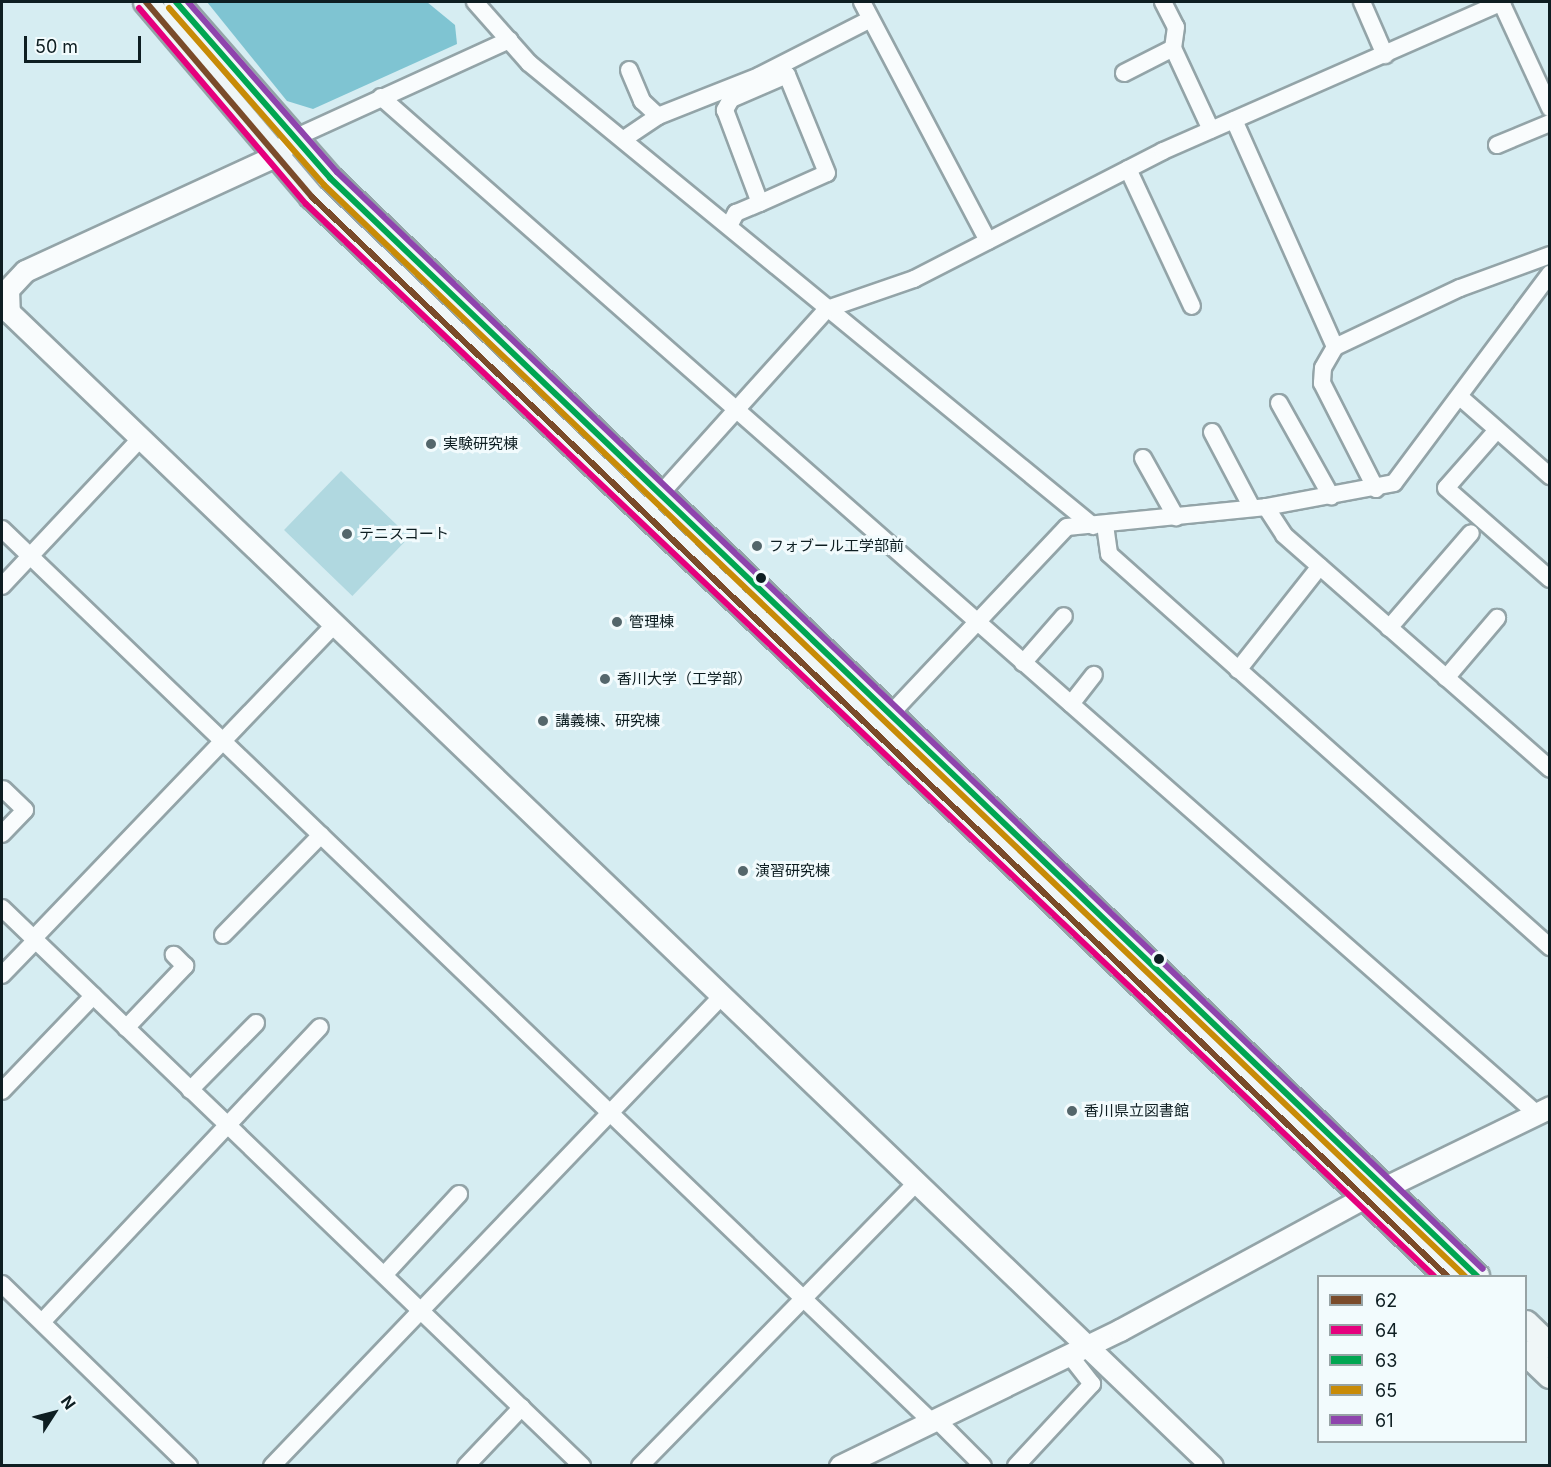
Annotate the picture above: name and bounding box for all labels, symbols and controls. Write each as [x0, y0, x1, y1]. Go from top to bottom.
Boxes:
scale bar [27, 24, 144, 62]
text: 50 m [35, 36, 78, 57]
place label: 実験研究棟 [443, 435, 518, 453]
marker: 実験研究棟 [424, 437, 438, 451]
place label: テニスコート [359, 525, 449, 543]
marker: テニスコート [340, 527, 354, 541]
place label: フォブール工学部前 [769, 537, 904, 555]
marker: フォブール工学部前 [750, 539, 764, 553]
unlabelled marker [755, 572, 767, 584]
place label: 管理棟 [629, 613, 674, 631]
marker: 管理棟 [610, 615, 624, 629]
place label: 香川大学（工学部） [617, 670, 752, 688]
marker: 香川大学（工学部） [598, 672, 612, 686]
place label: 講義棟、研究棟 [555, 712, 660, 730]
marker: 講義棟、研究棟 [536, 714, 550, 728]
place label: 演習研究棟 [755, 862, 830, 880]
marker: 演習研究棟 [736, 864, 750, 878]
unlabelled marker [1153, 953, 1165, 965]
place label: 香川県立図書館 [1084, 1102, 1189, 1120]
marker: 香川県立図書館 [1065, 1104, 1079, 1118]
legend [1317, 1275, 1527, 1443]
text: 62 [1375, 1290, 1397, 1311]
text: 64 [1375, 1320, 1398, 1341]
text: 63 [1375, 1350, 1397, 1371]
text: 65 [1375, 1380, 1397, 1401]
north arrow [24, 1383, 84, 1443]
text: N [57, 1392, 80, 1413]
text: 61 [1375, 1410, 1393, 1431]

